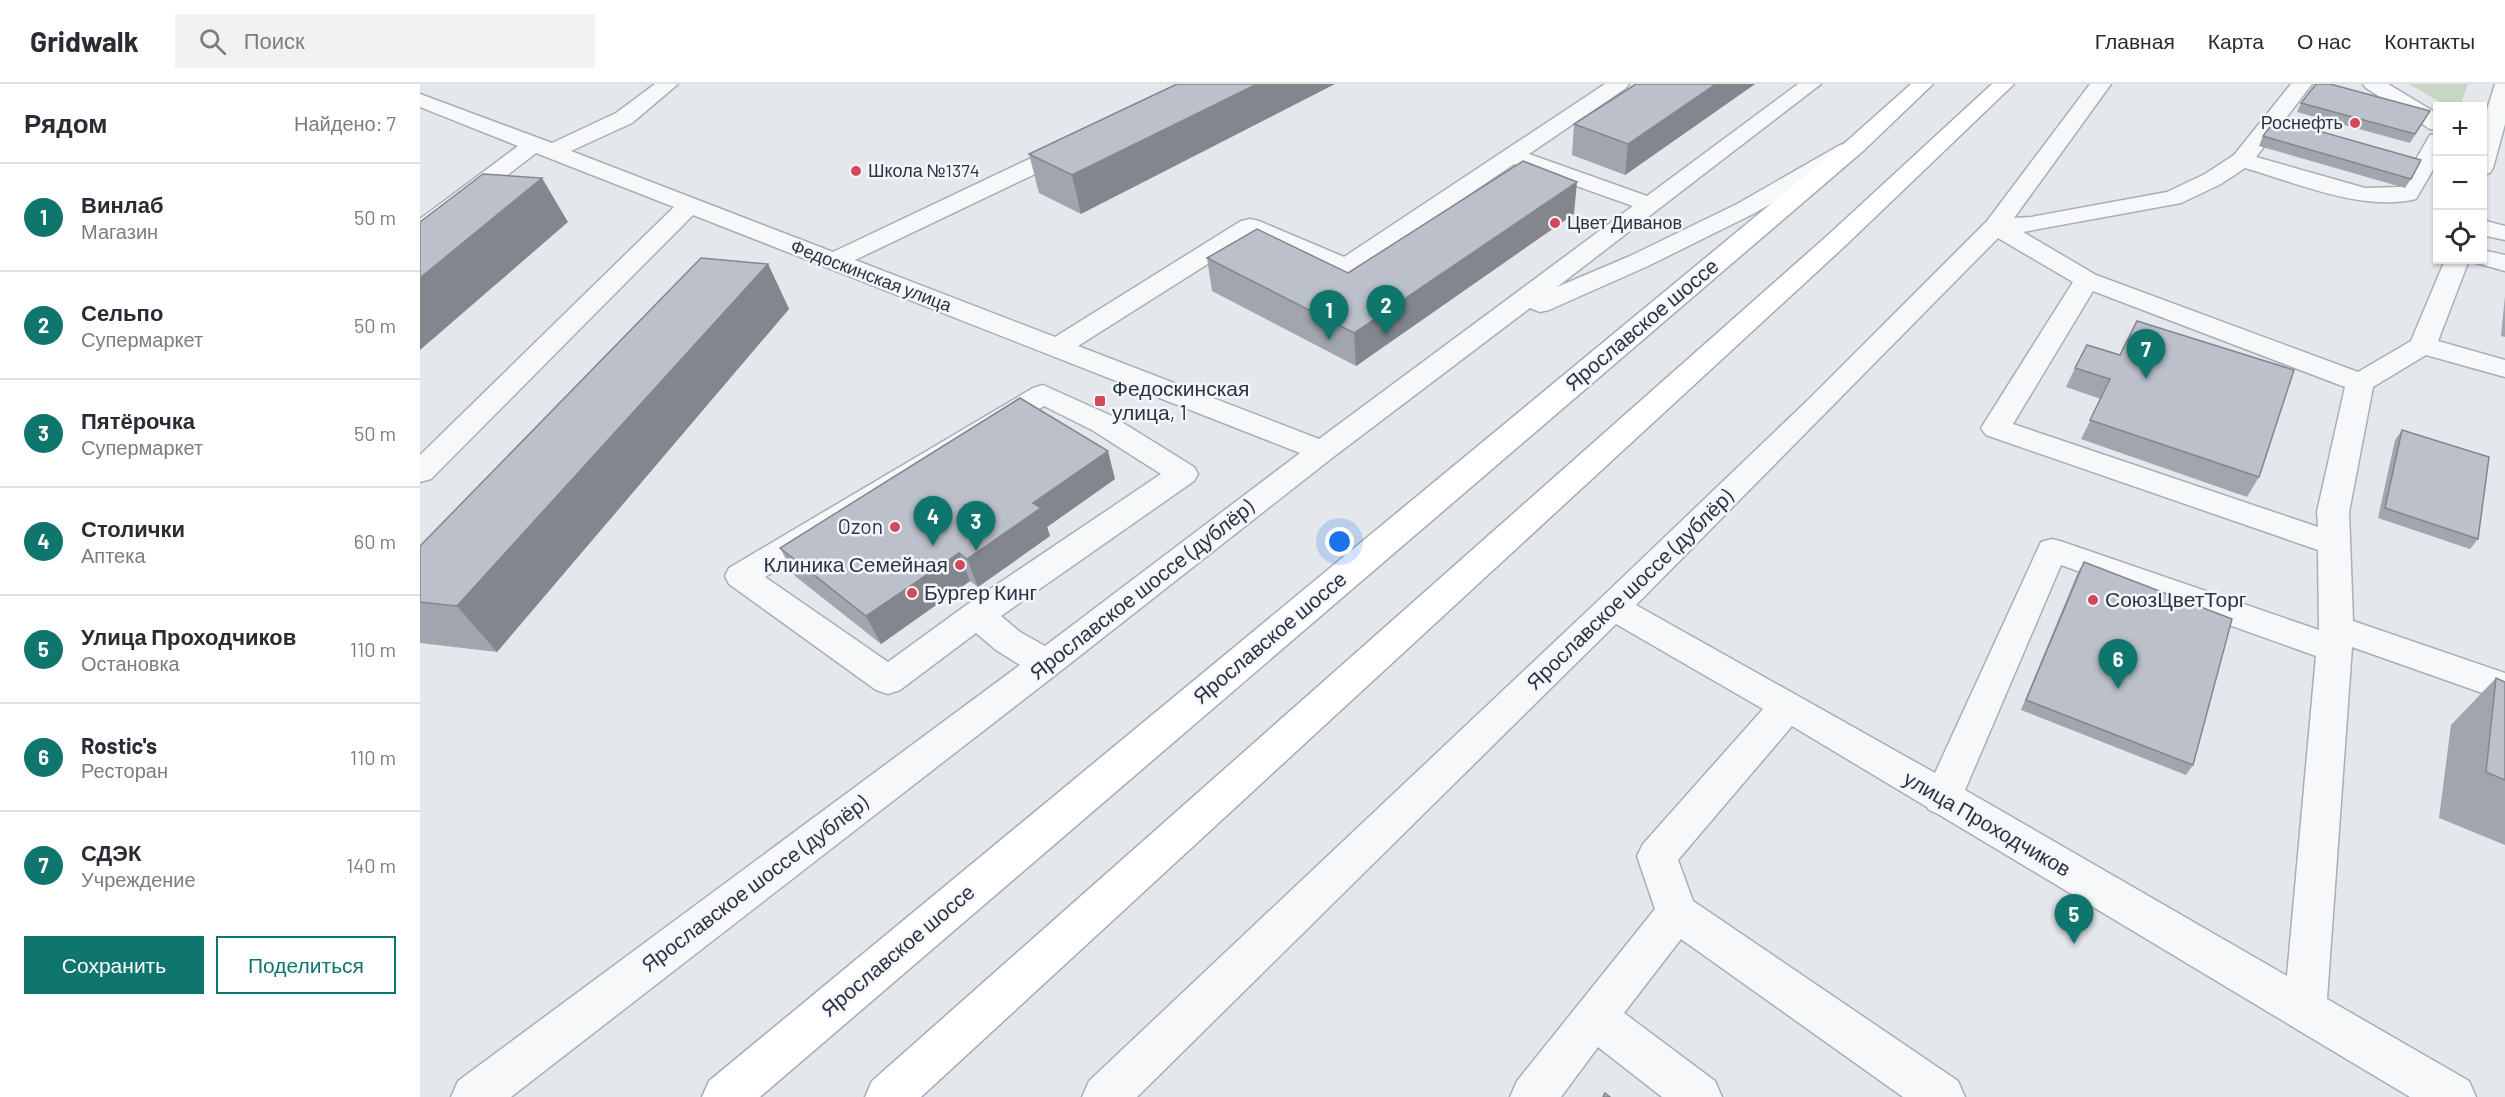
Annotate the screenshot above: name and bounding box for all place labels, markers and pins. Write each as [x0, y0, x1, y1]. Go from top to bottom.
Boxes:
place label: Роснефть [2261, 111, 2343, 133]
marker: Роснефть [2348, 116, 2362, 130]
place label: Школа №1374 [868, 159, 980, 181]
marker: Школа №1374 [849, 164, 863, 178]
place label: Цвет Диванов [1567, 211, 1682, 233]
marker: Цвет Диванов [1548, 216, 1562, 230]
pin: 2 [1366, 286, 1406, 335]
pin: 1 [1310, 290, 1348, 340]
pin: 7 [2126, 330, 2166, 379]
place label: Федоскинская улица, 1 [1112, 375, 1249, 424]
marker: Федоскинская улица, 1 [1093, 394, 1107, 408]
pin: 4 [914, 496, 952, 546]
pin: 3 [956, 502, 996, 551]
place label: Ozon [838, 513, 883, 538]
marker: Ozon [888, 520, 902, 534]
place label: Клиника Семейная [764, 551, 948, 576]
marker: Клиника Семейная [953, 558, 967, 572]
place label: Бургер Кинг [924, 579, 1038, 604]
marker: Бургер Кинг [905, 586, 919, 600]
place label: СоюзЦветТорг [2105, 586, 2247, 611]
marker: СоюзЦветТорг [2086, 593, 2100, 607]
pin: 6 [2098, 640, 2138, 689]
pin: 5 [2054, 894, 2094, 944]

